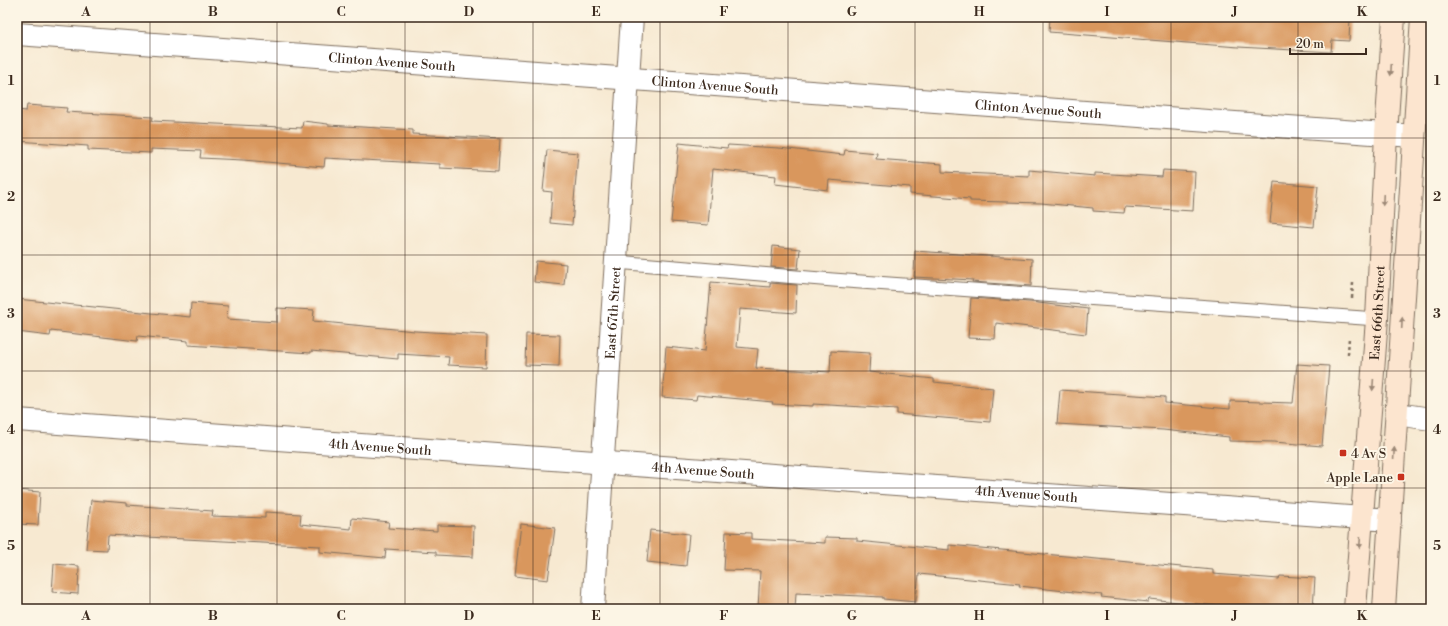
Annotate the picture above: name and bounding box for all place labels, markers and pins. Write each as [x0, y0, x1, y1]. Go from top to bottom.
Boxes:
place label: 4 Av S [1351, 446, 1386, 462]
marker: 4 Av S [1338, 448, 1348, 458]
place label: Apple Lane [1325, 470, 1393, 486]
marker: Apple Lane [1396, 472, 1406, 482]

